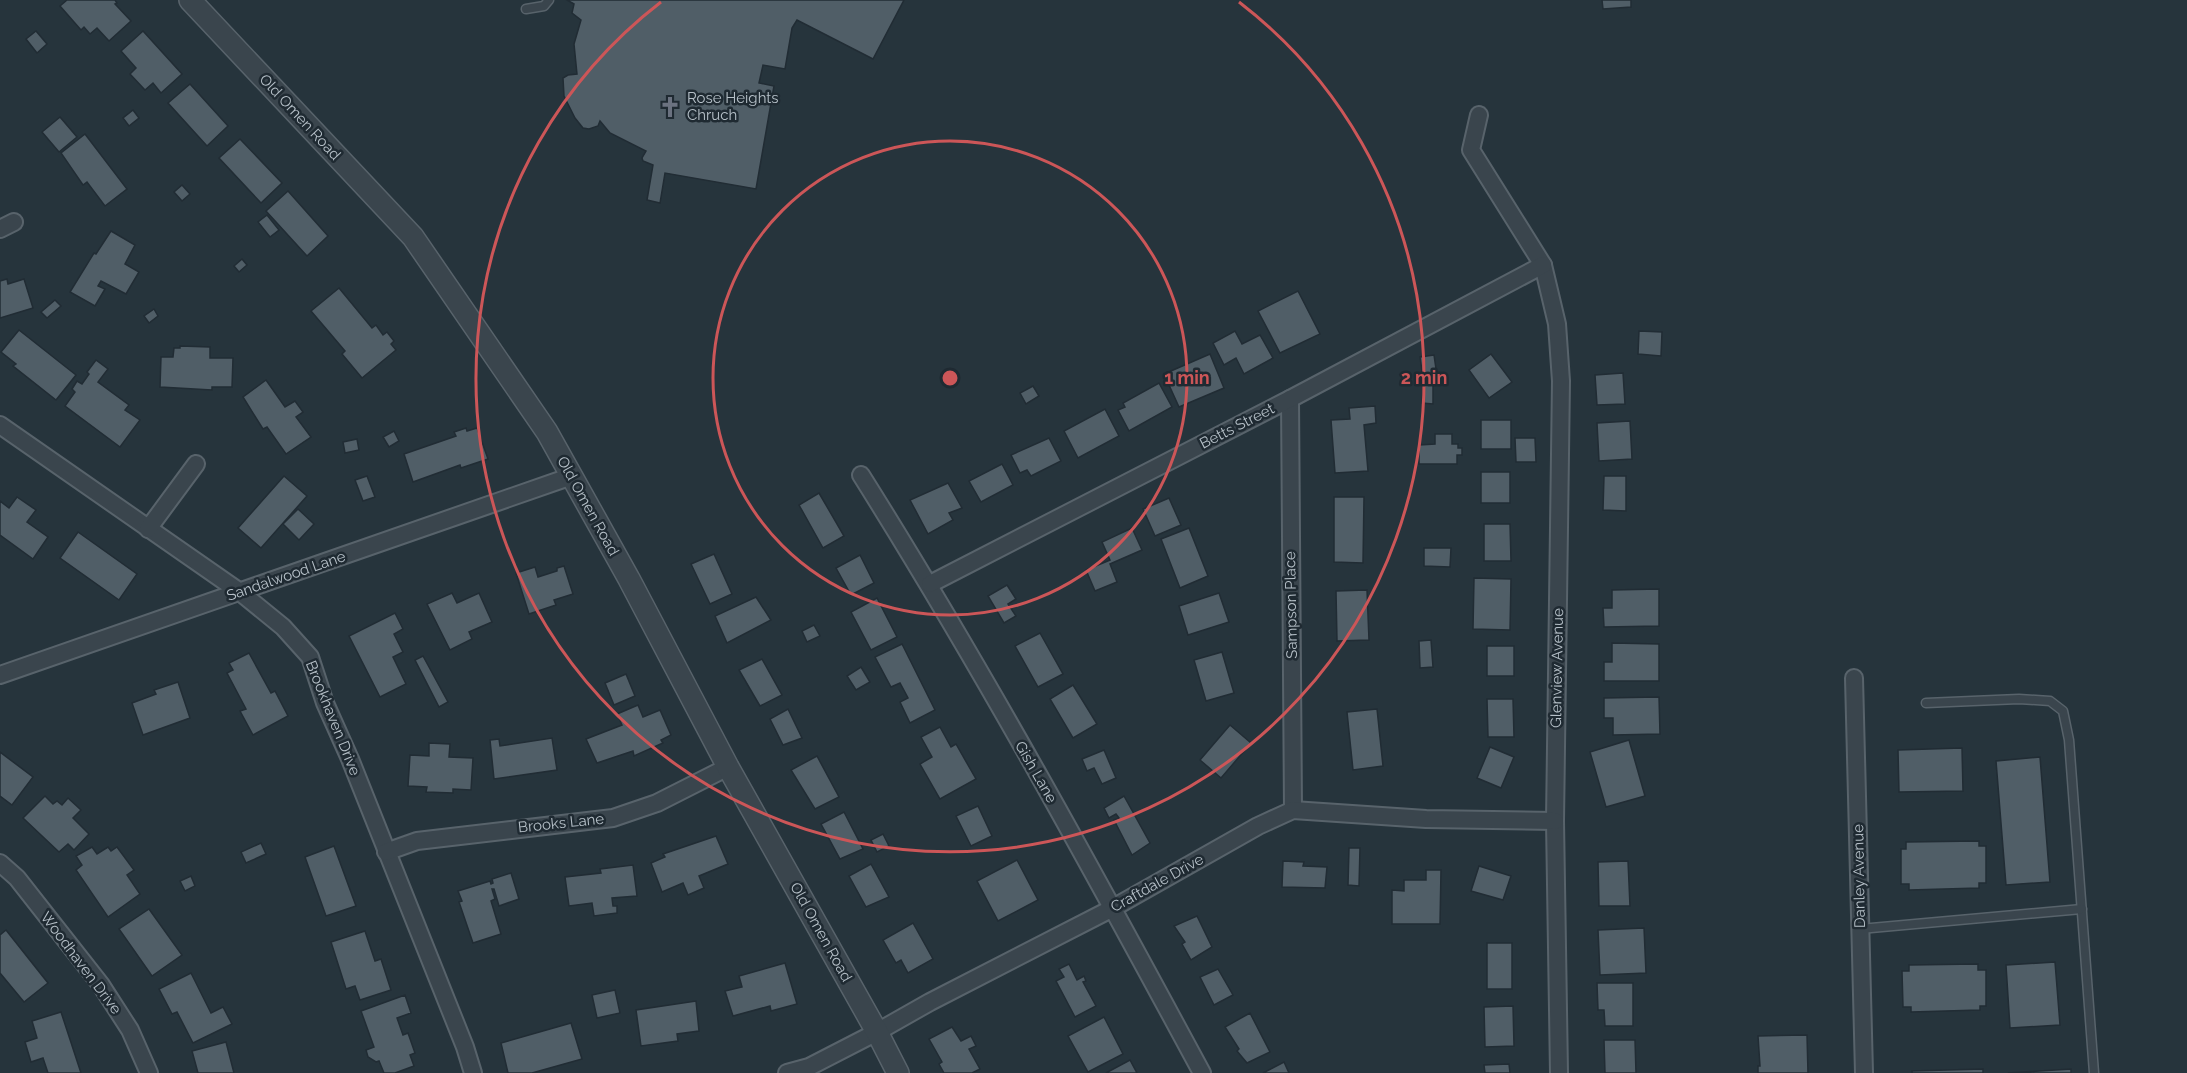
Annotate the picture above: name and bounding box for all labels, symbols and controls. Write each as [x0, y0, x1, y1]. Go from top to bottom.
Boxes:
street label: Old Omen Road [256, 70, 344, 164]
place label: Rose Heights Chruch [687, 89, 779, 124]
church icon: Rose Heights Chruch [658, 95, 682, 119]
text: 1 min [1164, 367, 1210, 388]
text: 2 min [1401, 367, 1447, 388]
centre of rings [940, 368, 960, 388]
street label: Betts Street [1197, 399, 1277, 453]
street label: Old Omen Road [553, 453, 623, 559]
street label: Sandalwood Lane [224, 547, 348, 605]
street label: Sampson Place [1281, 551, 1301, 659]
street label: Glenview Avenue [1547, 608, 1567, 728]
street label: Brookhaven Drive [302, 658, 364, 778]
street label: Gish Lane [1011, 738, 1061, 806]
street label: Brooks Lane [517, 810, 605, 836]
street label: Danley Avenue [1849, 824, 1869, 928]
street label: Craftdale Drive [1107, 850, 1207, 916]
street label: Old Omen Road [786, 879, 856, 985]
street label: Woodhaven Drive [37, 908, 125, 1018]

